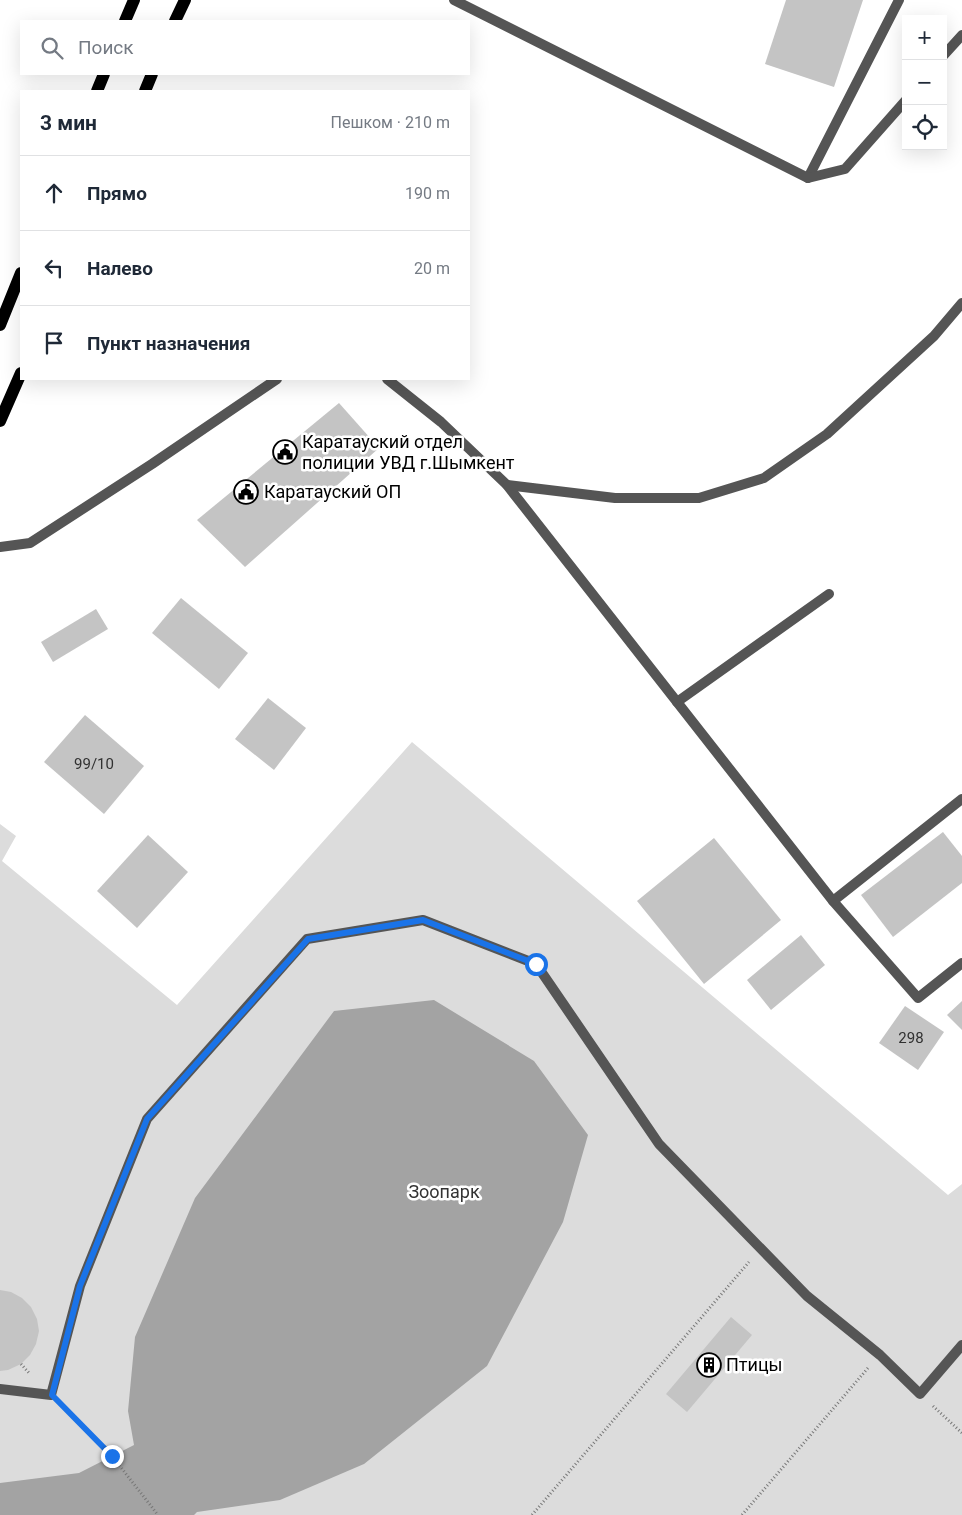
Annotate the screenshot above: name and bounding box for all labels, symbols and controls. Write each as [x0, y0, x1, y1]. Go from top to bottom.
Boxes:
map controls [902, 15, 947, 150]
button: + [902, 15, 947, 60]
search box [20, 20, 470, 75]
icon: search [38, 34, 66, 62]
text: Поиск [78, 36, 134, 59]
button: − [902, 60, 947, 105]
button: locate [902, 105, 947, 150]
text: 3 мин [40, 111, 97, 135]
text: Пешком · 210 m [331, 113, 450, 132]
icon: ahead [40, 179, 68, 207]
text: Прямо [87, 182, 147, 205]
text: 190 m [405, 184, 450, 203]
icon: left [40, 254, 68, 282]
text: Налево [87, 257, 153, 280]
text: 20 m [414, 259, 450, 278]
icon: arrive [40, 329, 68, 357]
text: Пункт назначения [87, 332, 250, 355]
place label: Каратауский отдел полиции УВД г.Шымкент [302, 431, 515, 473]
public building icon: Каратауский отдел полиции УВД г.Шымкент [272, 439, 298, 465]
public building icon: Каратауский ОП [233, 479, 259, 505]
place label: Каратауский ОП [264, 481, 401, 502]
house number: 99/10 [74, 755, 114, 773]
route start [525, 953, 548, 976]
house number: 298 [898, 1029, 924, 1047]
park label: Зоопарк [408, 1181, 480, 1202]
building icon: Птицы [696, 1352, 722, 1378]
place label: Птицы [726, 1354, 783, 1375]
route end [101, 1445, 124, 1468]

